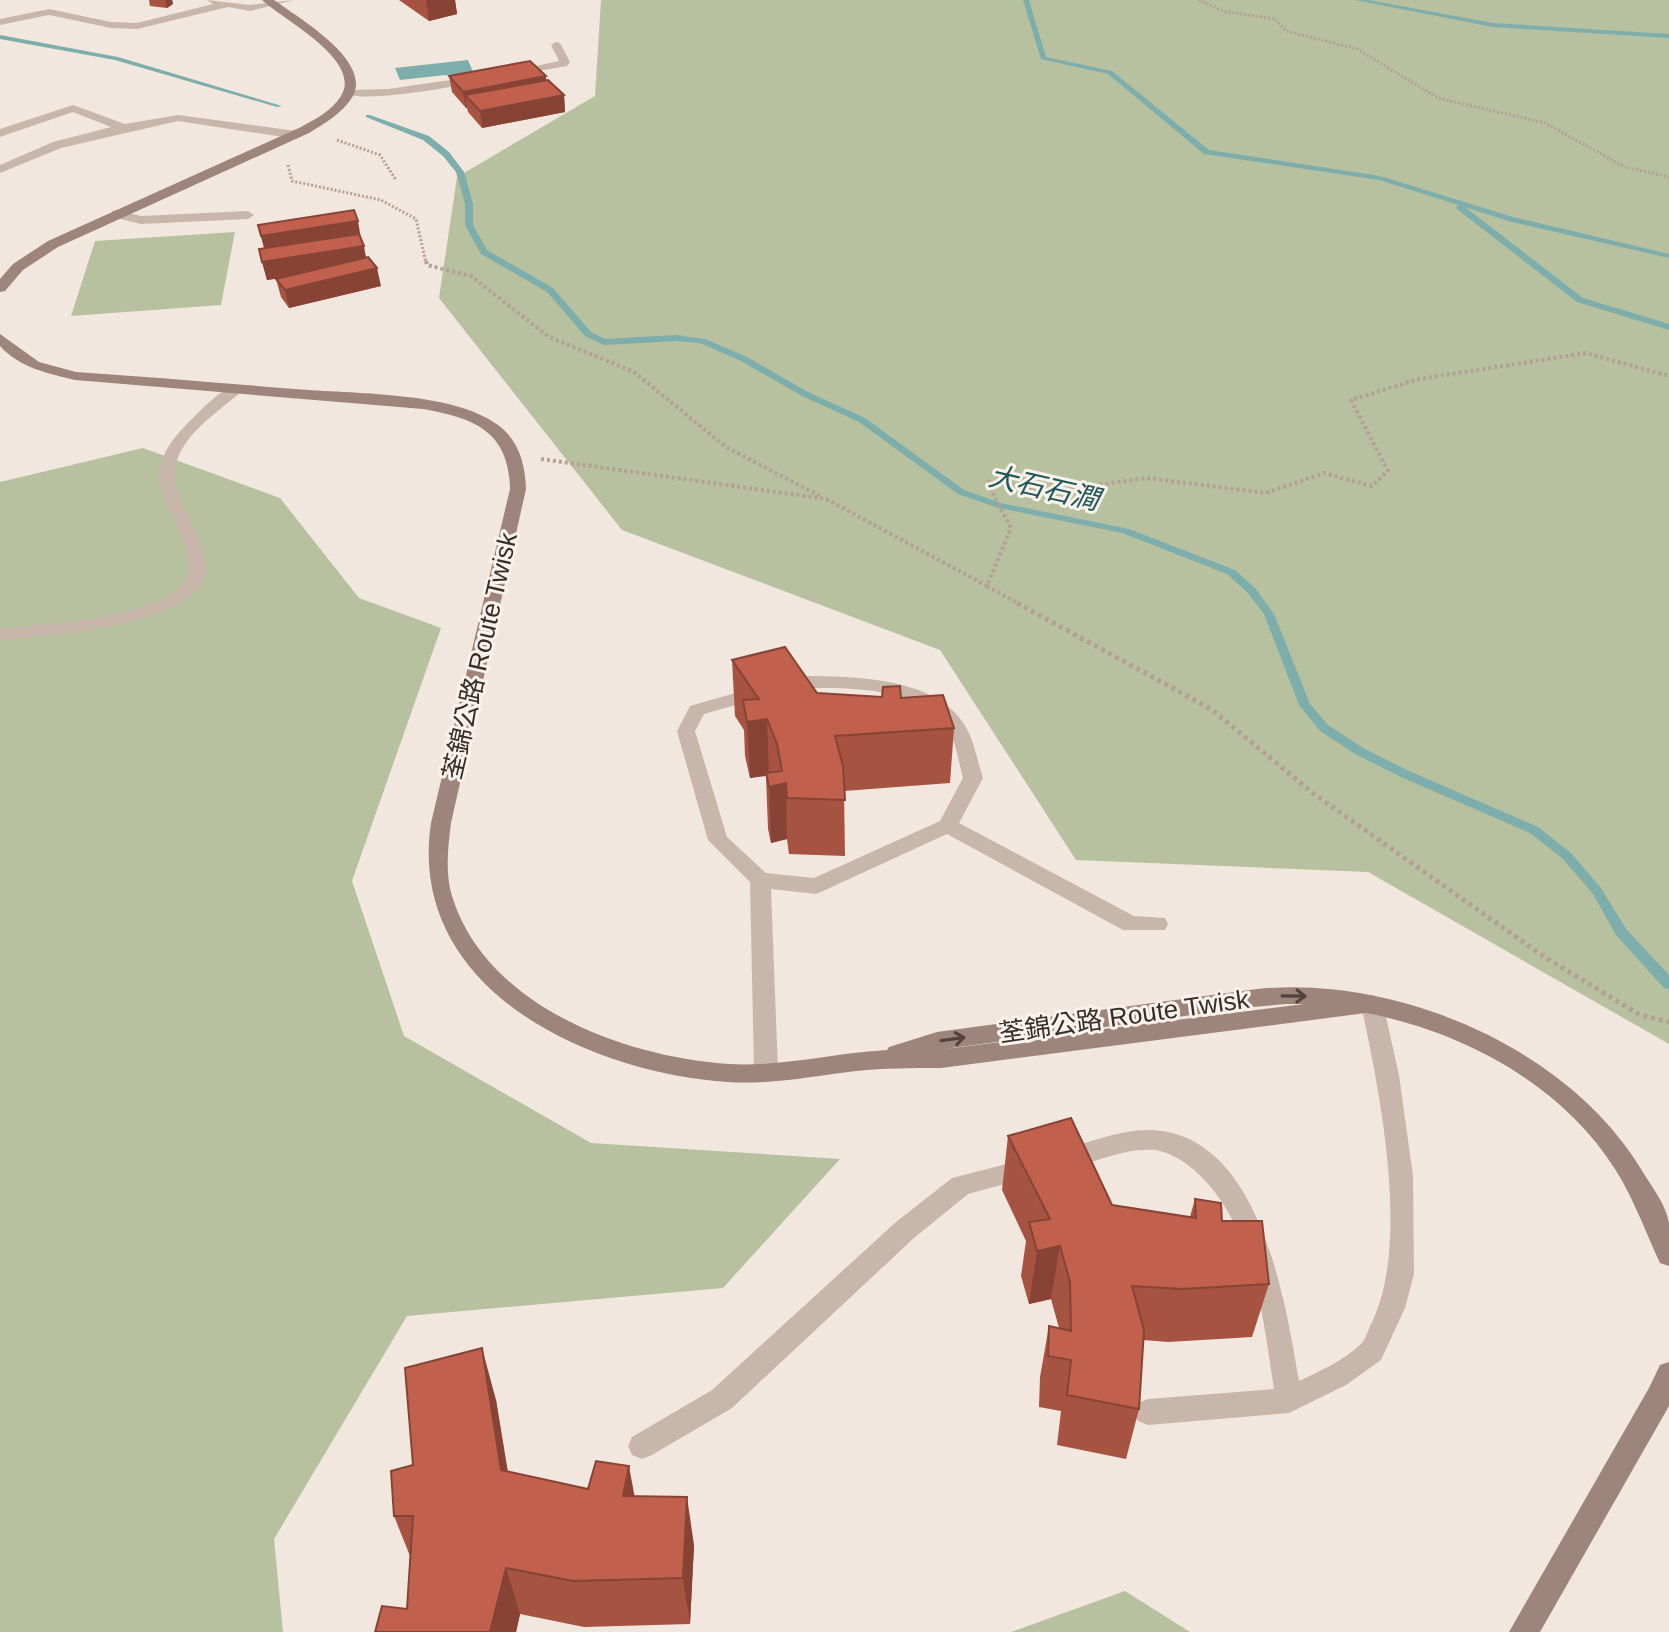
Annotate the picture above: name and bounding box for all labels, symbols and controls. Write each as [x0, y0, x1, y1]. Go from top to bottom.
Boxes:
water label: 大石石澗 [986, 460, 1106, 517]
street label: 荃錦公路 Route Twisk [437, 529, 523, 782]
street label: 荃錦公路 Route Twisk [997, 983, 1252, 1048]
one-way arrow [1280, 988, 1307, 1004]
one-way arrow [940, 1031, 965, 1046]

